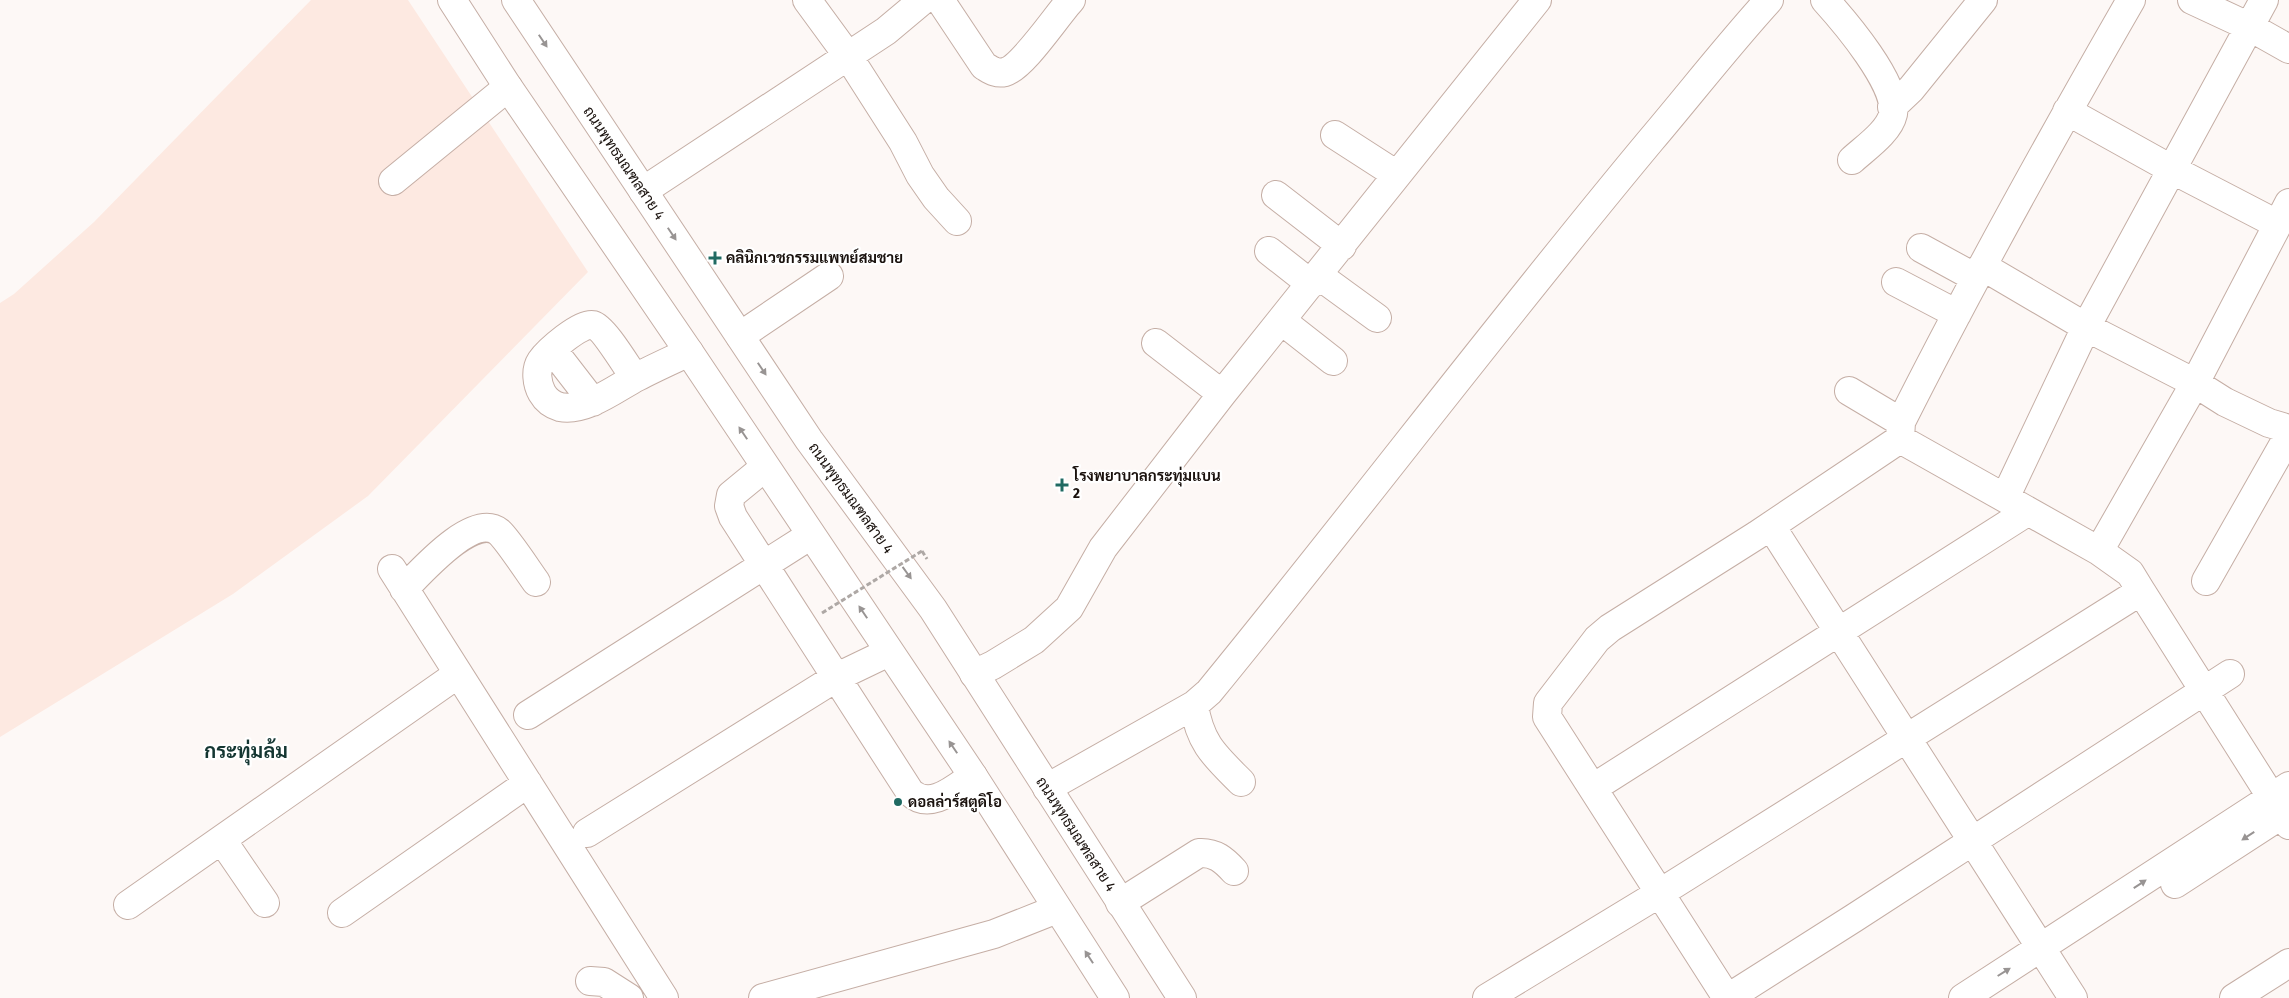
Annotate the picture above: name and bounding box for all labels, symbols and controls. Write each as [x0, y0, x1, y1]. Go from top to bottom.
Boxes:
one-way arrow [538, 34, 548, 47]
street label: ถนนพุทธมณฑลสาย 4 [578, 103, 669, 224]
one-way arrow [667, 227, 677, 241]
place label: คลินิกเวชกรรมแพทย์สมชาย [726, 248, 903, 267]
marker: คลินิกเวชกรรมแพทย์สมชาย [708, 251, 722, 265]
one-way arrow [757, 363, 767, 376]
one-way arrow [738, 427, 748, 440]
street label: ถนนพุทธมณฑลสาย 4 [803, 439, 897, 558]
place label: โรงพยาบาลกระทุ่มแบน 2 [1072, 465, 1221, 502]
marker: โรงพยาบาลกระทุ่มแบน 2 [1055, 478, 1069, 492]
one-way arrow [902, 566, 912, 580]
one-way arrow [858, 605, 868, 619]
district label: กระทุ่มล้ม [204, 738, 288, 766]
one-way arrow [948, 740, 958, 754]
street label: ถนนพุทธมณฑลสาย 4 [1031, 773, 1120, 896]
place label: ดอลล่าร์สตูดิโอ [908, 791, 1002, 813]
marker: ดอลล่าร์สตูดิโอ [892, 796, 904, 808]
one-way arrow [2241, 832, 2255, 841]
one-way arrow [2134, 879, 2147, 888]
one-way arrow [1084, 950, 1093, 964]
one-way arrow [1998, 967, 2011, 977]

